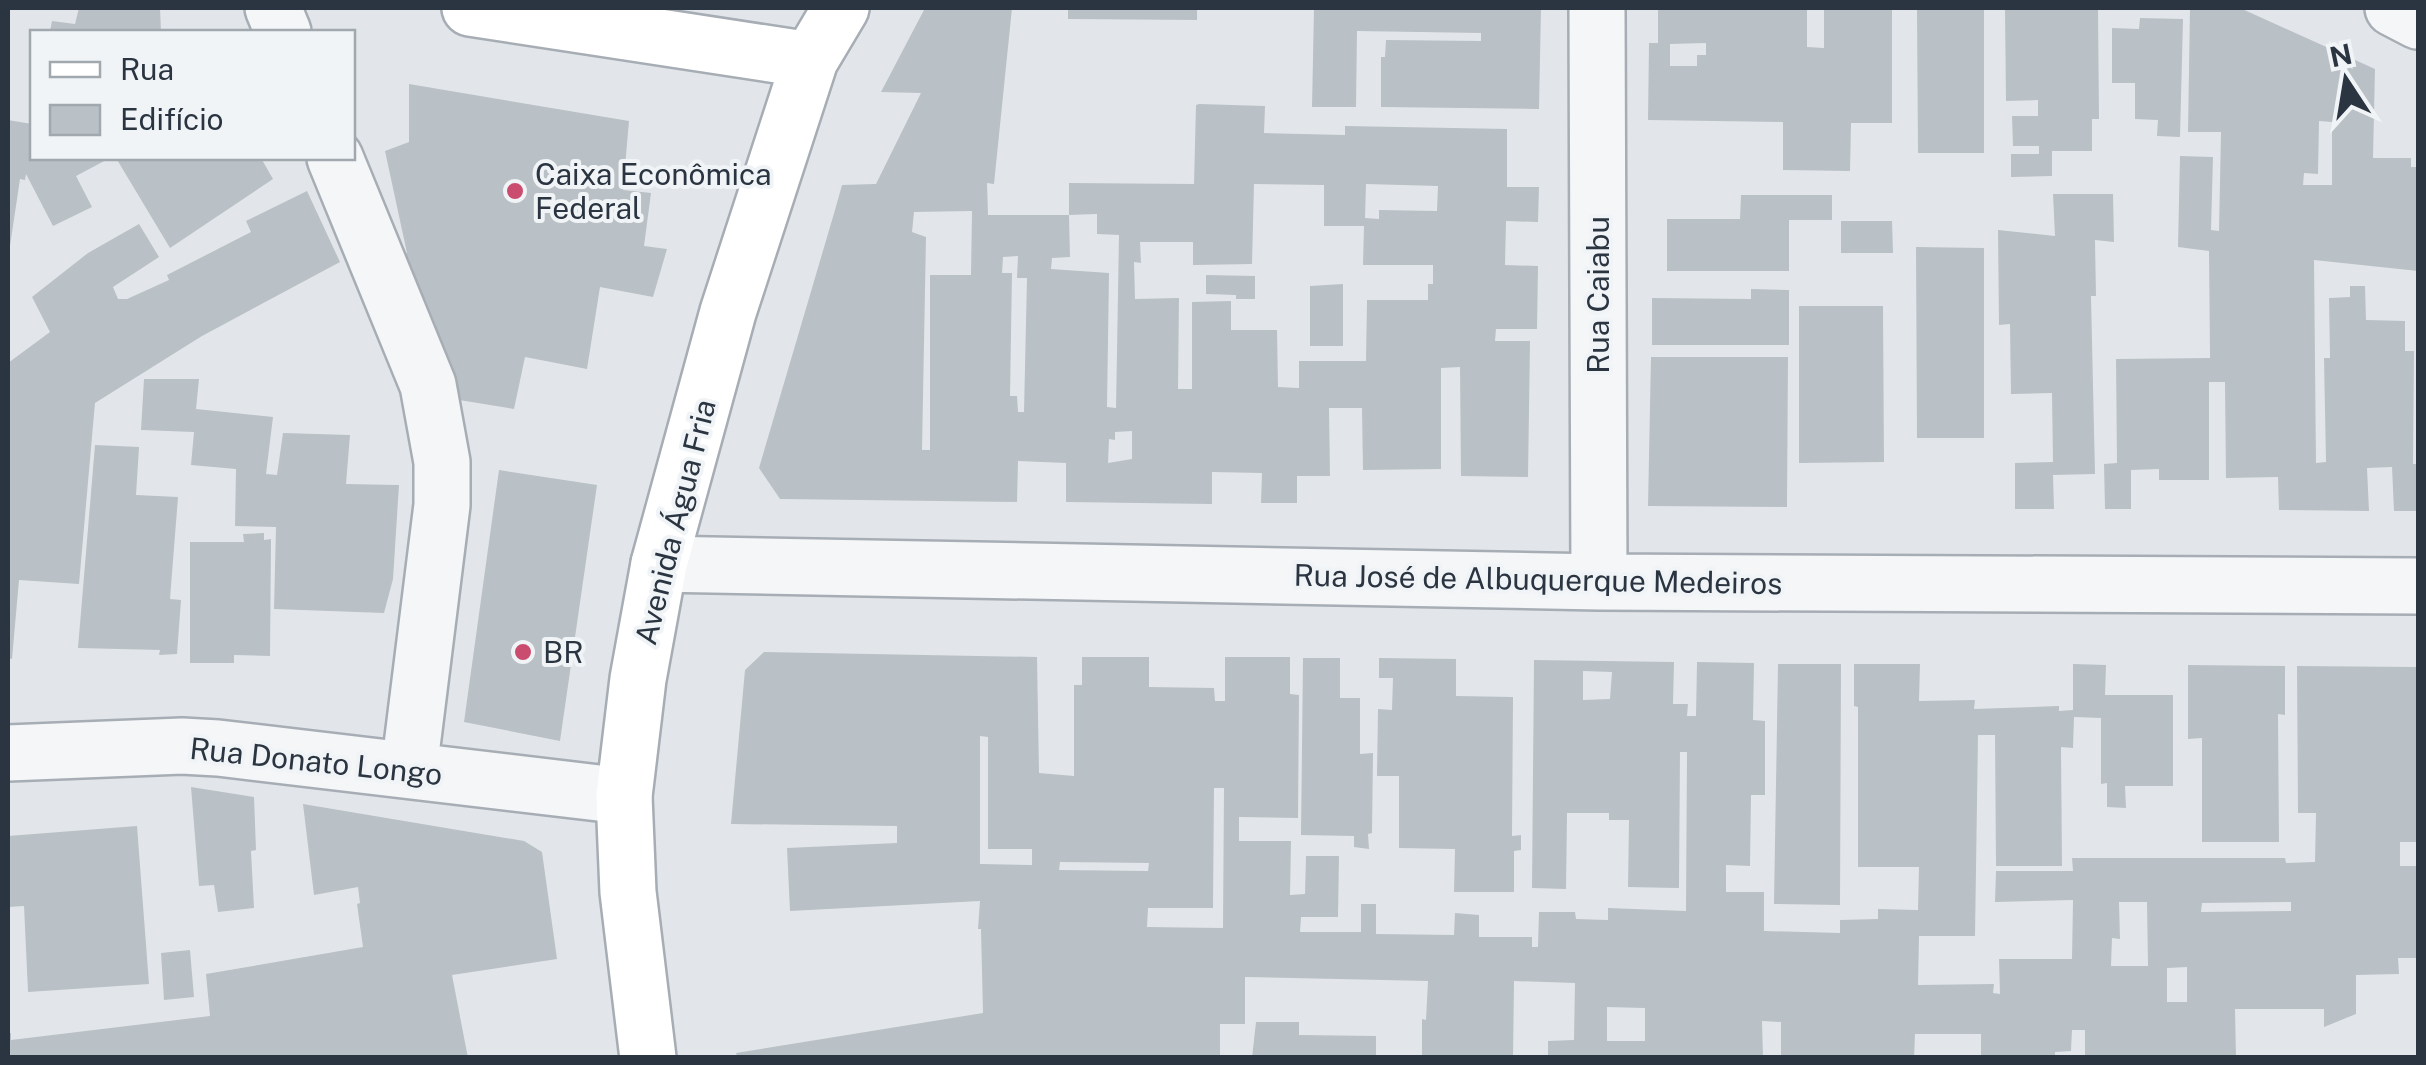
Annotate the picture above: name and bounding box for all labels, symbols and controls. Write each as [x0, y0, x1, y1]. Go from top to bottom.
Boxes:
legend [30, 30, 355, 160]
north arrow [2296, 30, 2396, 130]
text: N [2327, 37, 2355, 73]
text: Rua [120, 51, 174, 87]
text: Edifício [120, 101, 224, 137]
place label: Caixa Econômica Federal [535, 156, 772, 226]
marker: Caixa Econômica Federal [504, 180, 526, 202]
street label: Rua Caiabu [1580, 216, 1616, 374]
street label: Avenida Água Fria [627, 396, 723, 648]
street label: Rua José de Albuquerque Medeiros [1293, 557, 1783, 601]
place label: BR [543, 634, 584, 670]
marker: BR [512, 641, 534, 663]
street label: Rua Donato Longo [188, 730, 444, 792]

